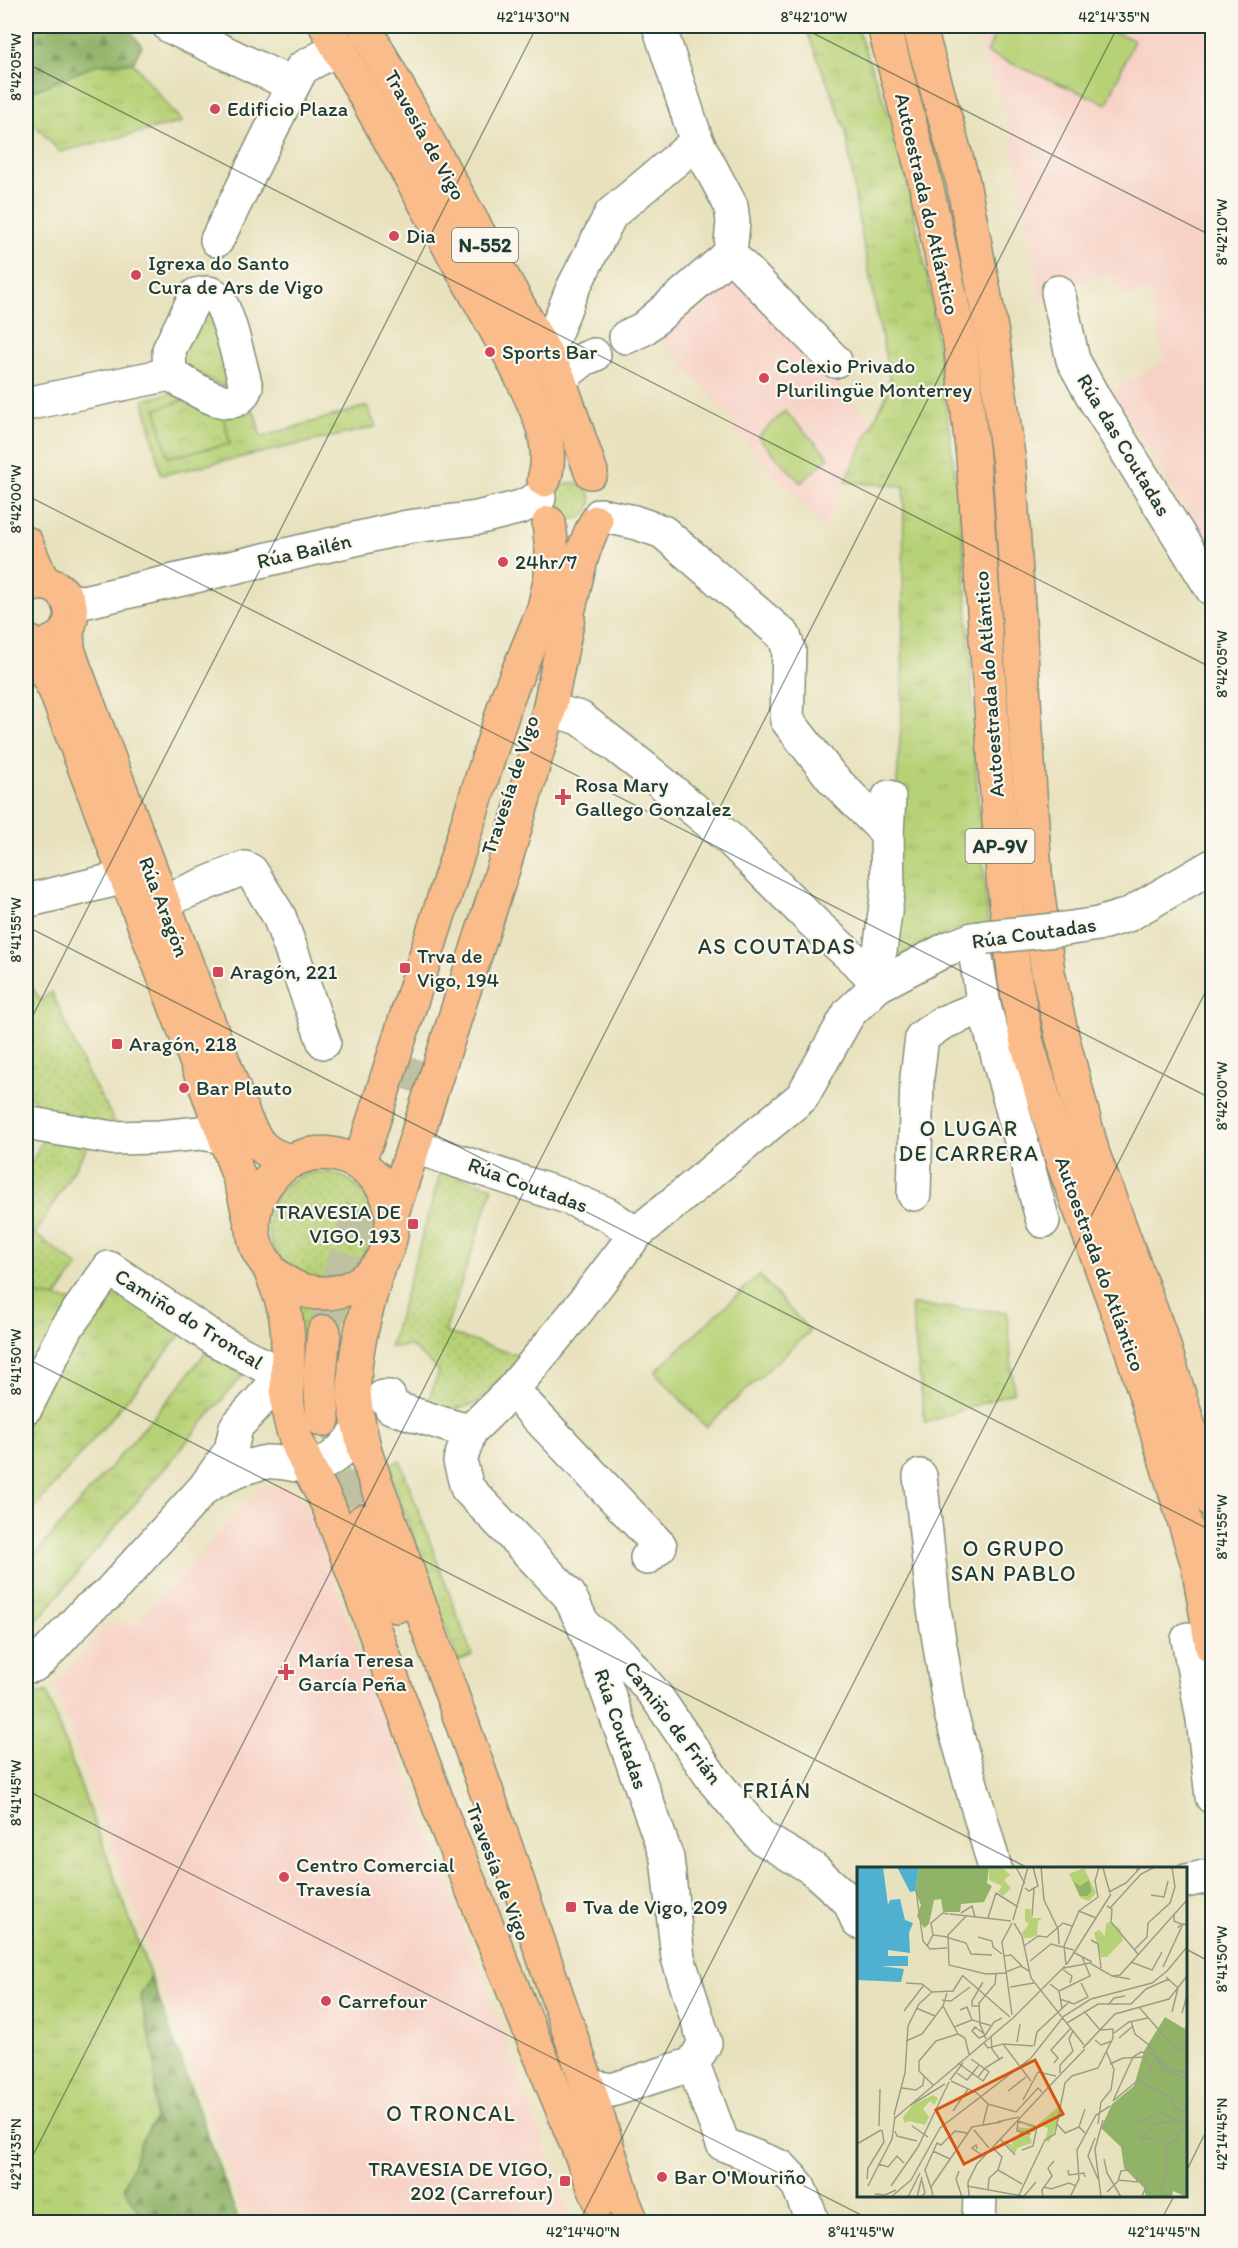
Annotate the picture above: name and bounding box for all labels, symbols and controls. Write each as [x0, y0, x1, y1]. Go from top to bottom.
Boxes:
text: 42°14'30"N [496, 8, 570, 26]
text: 8°42'10"W [781, 8, 848, 26]
text: 42°14'35"N [1078, 8, 1150, 26]
text: 8°42'05"W [7, 33, 25, 101]
street label: Travesía de Vigo [379, 65, 472, 204]
street label: Autoestrada do Atlántico [890, 91, 965, 317]
place label: Edificio Plaza [227, 96, 348, 121]
marker: Edificio Plaza [208, 102, 222, 116]
text: 8°42'10"W [1213, 198, 1231, 265]
place label: Dia [406, 223, 436, 248]
road number: N-552 [452, 228, 518, 262]
marker: Dia [387, 229, 401, 243]
place label: Igrexa do Santo Cura de Ars de Vigo [148, 250, 323, 299]
marker: Igrexa do Santo Cura de Ars de Vigo [129, 268, 143, 282]
place label: Sports Bar [502, 339, 597, 364]
marker: Sports Bar [483, 345, 497, 359]
place label: Colexio Privado Plurilingüe Monterrey [776, 353, 972, 402]
street label: Rúa das Coutadas [1072, 369, 1177, 521]
marker: Colexio Privado Plurilingüe Monterrey [757, 371, 771, 385]
text: 8°42'00"W [7, 464, 25, 534]
street label: Rúa Bailén [254, 528, 353, 573]
place label: 24hr/7 [515, 549, 577, 574]
marker: 24hr/7 [496, 555, 510, 569]
street label: Autoestrada do Atlántico [968, 570, 1009, 798]
text: 8°42'05"W [1213, 630, 1231, 698]
street label: Travesía de Vigo [475, 712, 544, 858]
place label: Rosa Mary Gallego Gonzalez [575, 772, 732, 821]
marker: Rosa Mary Gallego Gonzalez [556, 790, 570, 804]
road number: AP-9V [966, 829, 1034, 863]
street label: Rúa Aragón [134, 853, 195, 961]
text: 8°41'55"W [7, 897, 25, 963]
street label: Rúa Coutadas [970, 911, 1098, 954]
district label: AS COUTADAS [698, 933, 856, 960]
place label: Trva de Vigo, 194 [417, 943, 500, 992]
place label: Aragón, 221 [230, 959, 338, 984]
marker: Trva de Vigo, 194 [398, 961, 412, 975]
marker: Aragón, 221 [211, 965, 225, 979]
place label: Aragón, 218 [129, 1031, 237, 1056]
marker: Aragón, 218 [110, 1037, 124, 1051]
text: 8°42'00"W [1213, 1061, 1231, 1131]
place label: Bar Plauto [196, 1075, 292, 1100]
marker: Bar Plauto [177, 1081, 191, 1095]
district label: O LUGAR DE CARRERA [899, 1115, 1039, 1167]
street label: Rúa Coutadas [465, 1151, 591, 1218]
street label: Autoestrada do Atlántico [1050, 1153, 1151, 1375]
place label: TRAVESIA DE VIGO, 193 [276, 1199, 401, 1248]
marker: TRAVESIA DE VIGO, 193 [406, 1217, 420, 1231]
street label: Camiño do Troncal [110, 1263, 268, 1374]
text: 8°41'50"W [7, 1328, 25, 1395]
text: 8°41'55"W [1213, 1494, 1231, 1560]
district label: O GRUPO SAN PABLO [951, 1535, 1077, 1587]
place label: María Teresa García Peña [298, 1647, 414, 1696]
street label: Camiño de Frián [619, 1656, 728, 1789]
marker: María Teresa García Peña [279, 1665, 293, 1679]
street label: Rúa Coutadas [589, 1665, 654, 1792]
text: 8°41'45"W [7, 1760, 25, 1826]
district label: FRIÁN [742, 1777, 812, 1804]
street label: Travesía de Vigo [461, 1800, 536, 1944]
place label: Centro Comercial Travesía [296, 1852, 455, 1901]
inset map [857, 1867, 1187, 2197]
marker: Centro Comercial Travesía [277, 1870, 291, 1884]
place label: Tva de Vigo, 209 [583, 1894, 728, 1919]
marker: Tva de Vigo, 209 [564, 1900, 578, 1914]
text: 8°41'50"W [1213, 1925, 1231, 1992]
place label: Carrefour [338, 1988, 428, 2013]
marker: Carrefour [319, 1994, 333, 2008]
text: 42°14'45"N [1213, 2098, 1231, 2170]
district label: O TRONCAL [386, 2100, 516, 2127]
text: 42°14'35"N [7, 2118, 25, 2190]
place label: TRAVESIA DE VIGO, 202 (Carrefour) [368, 2156, 553, 2205]
place label: Bar O'Mouriño [674, 2164, 806, 2189]
marker: Bar O'Mouriño [655, 2170, 669, 2184]
marker: TRAVESIA DE VIGO, 202 (Carrefour) [558, 2174, 572, 2188]
text: 42°14'40"N [546, 2223, 620, 2241]
text: 8°41'45"W [828, 2223, 894, 2241]
text: 42°14'45"N [1128, 2223, 1200, 2241]

